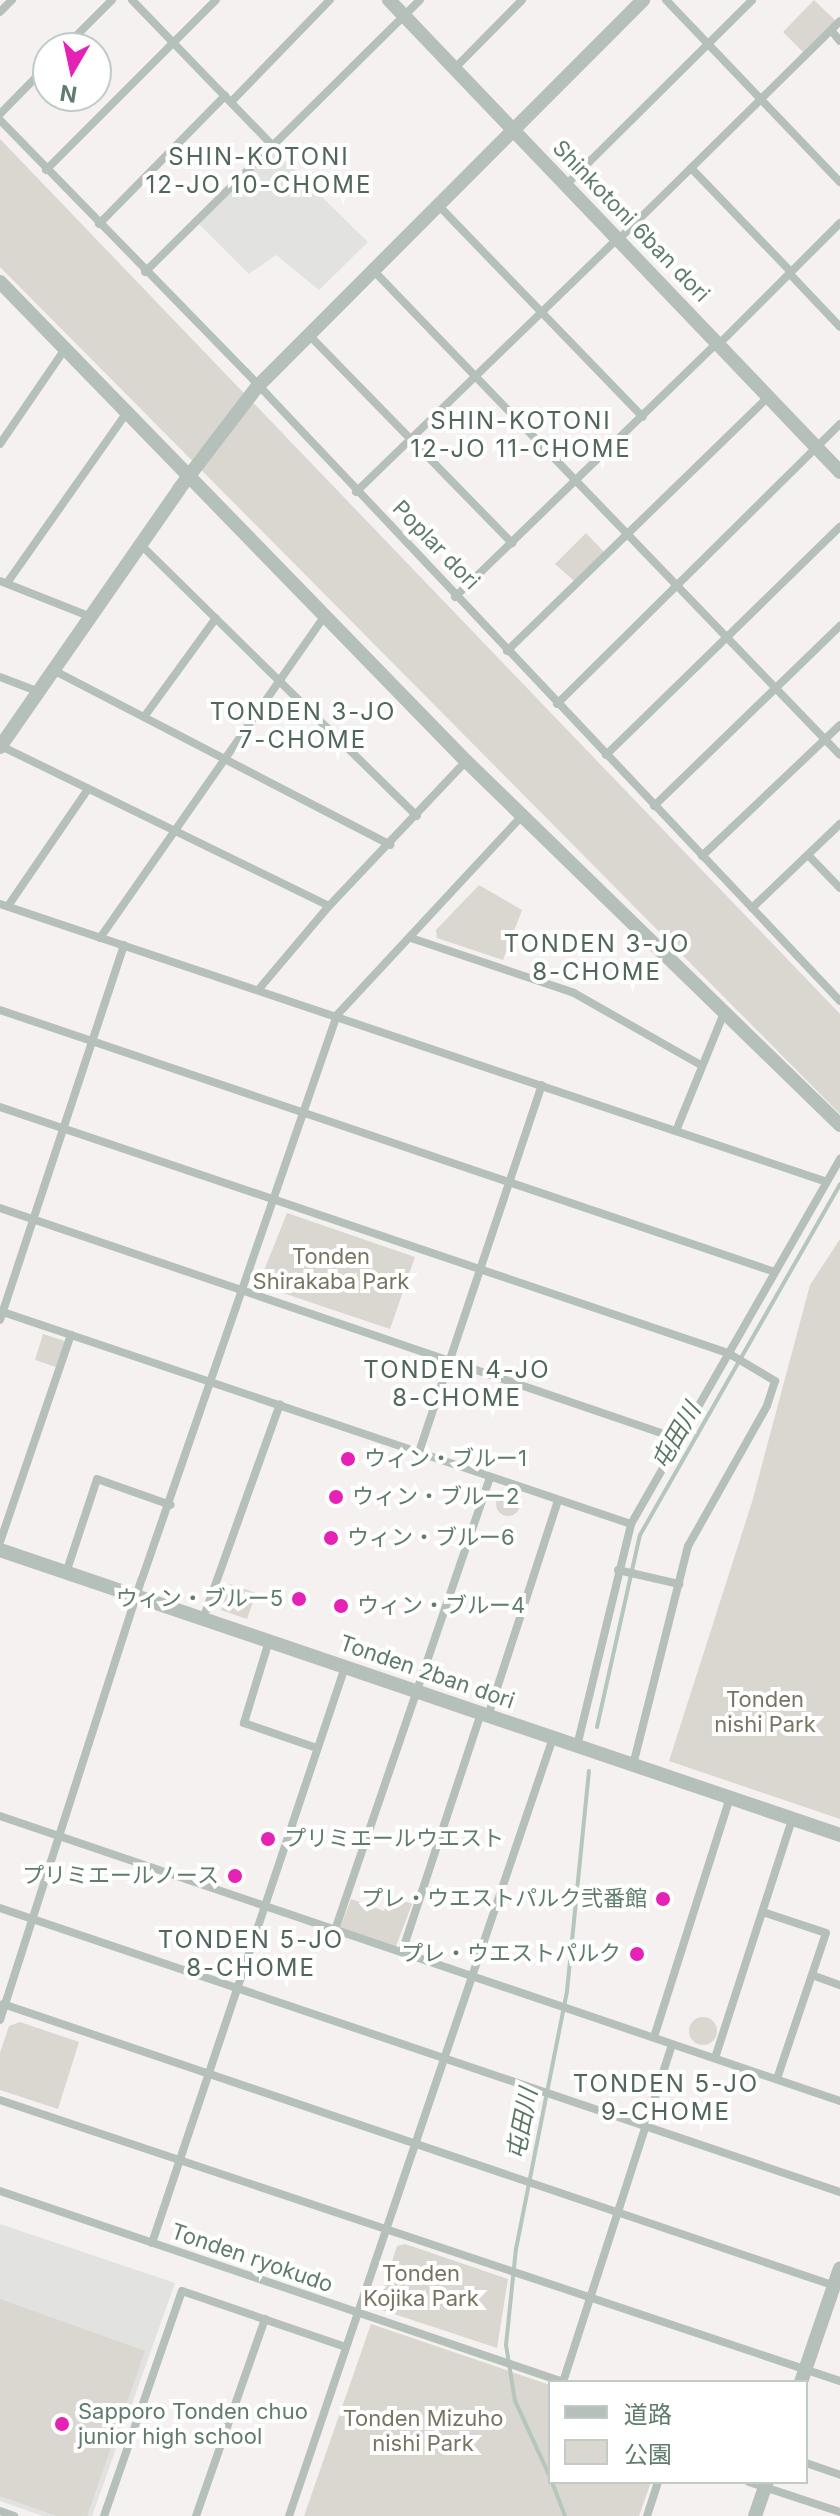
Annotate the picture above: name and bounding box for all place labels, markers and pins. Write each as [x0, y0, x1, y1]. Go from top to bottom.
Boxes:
place label: ウィン・ブルー1 [364, 1446, 527, 1472]
marker: ウィン・ブルー1 [339, 1450, 357, 1468]
place label: ウィン・ブルー2 [352, 1484, 519, 1510]
marker: ウィン・ブルー2 [327, 1488, 345, 1506]
place label: ウィン・ブルー6 [347, 1525, 515, 1551]
marker: ウィン・ブルー6 [322, 1529, 340, 1547]
place label: ウィン・ブルー5 [116, 1586, 283, 1612]
marker: ウィン・ブルー5 [290, 1590, 308, 1608]
place label: ウィン・ブルー4 [357, 1593, 525, 1619]
marker: ウィン・ブルー4 [332, 1597, 350, 1615]
place label: プリミエールウエスト [284, 1826, 504, 1852]
marker: プリミエールウエスト [259, 1830, 277, 1848]
place label: プリミエールノース [21, 1863, 219, 1889]
marker: プリミエールノース [226, 1867, 244, 1885]
place label: プレ・ウエストパルク弐番館 [361, 1886, 647, 1912]
marker: プレ・ウエストパルク弐番館 [654, 1890, 672, 1908]
place label: プレ・ウエストパルク [401, 1941, 621, 1967]
marker: プレ・ウエストパルク [628, 1945, 646, 1963]
place label: Sapporo Tonden chuo junior high school [78, 2398, 308, 2450]
marker: Sapporo Tonden chuo junior high school [53, 2415, 71, 2433]

